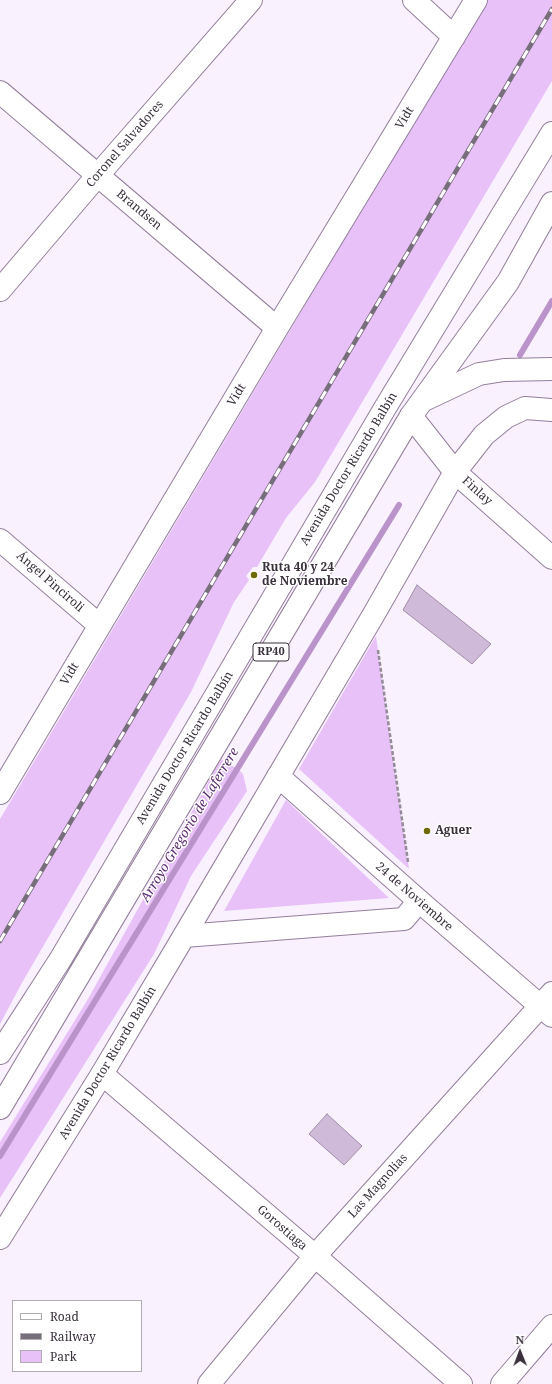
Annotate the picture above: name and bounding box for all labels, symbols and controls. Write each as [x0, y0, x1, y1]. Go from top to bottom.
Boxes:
street label: Coronel Salvadores [83, 98, 167, 190]
street label: Vidt [393, 104, 417, 132]
street label: Brandsen [113, 187, 165, 233]
street label: Vidt [225, 381, 249, 409]
street label: Avenida Doctor Ricardo Balbín [297, 390, 401, 548]
street label: Finlay [459, 474, 495, 508]
street label: Ángel Pinciroli [13, 549, 87, 615]
place label: Ruta 40 y 24 de Noviembre [262, 561, 348, 589]
marker: Ruta 40 y 24 de Noviembre [249, 570, 259, 580]
road number: RP40 [253, 643, 289, 661]
street label: Vidt [58, 660, 82, 688]
street label: Avenida Doctor Ricardo Balbín [133, 669, 237, 827]
water label: Arroyo Gregorio de Laferrere [138, 745, 242, 905]
place label: Aguer [435, 824, 472, 838]
marker: Aguer [422, 826, 432, 836]
street label: 24 de Noviembre [372, 860, 456, 934]
street label: Avenida Doctor Ricardo Balbín [56, 984, 160, 1142]
street label: Las Magnolias [345, 1151, 411, 1221]
street label: Gorostiaga [254, 1202, 310, 1254]
legend [12, 1300, 142, 1372]
text: Road [50, 1308, 79, 1325]
text: Railway [50, 1328, 96, 1345]
north arrow [500, 1332, 540, 1372]
text: N [515, 1332, 524, 1347]
text: Park [50, 1348, 77, 1365]

